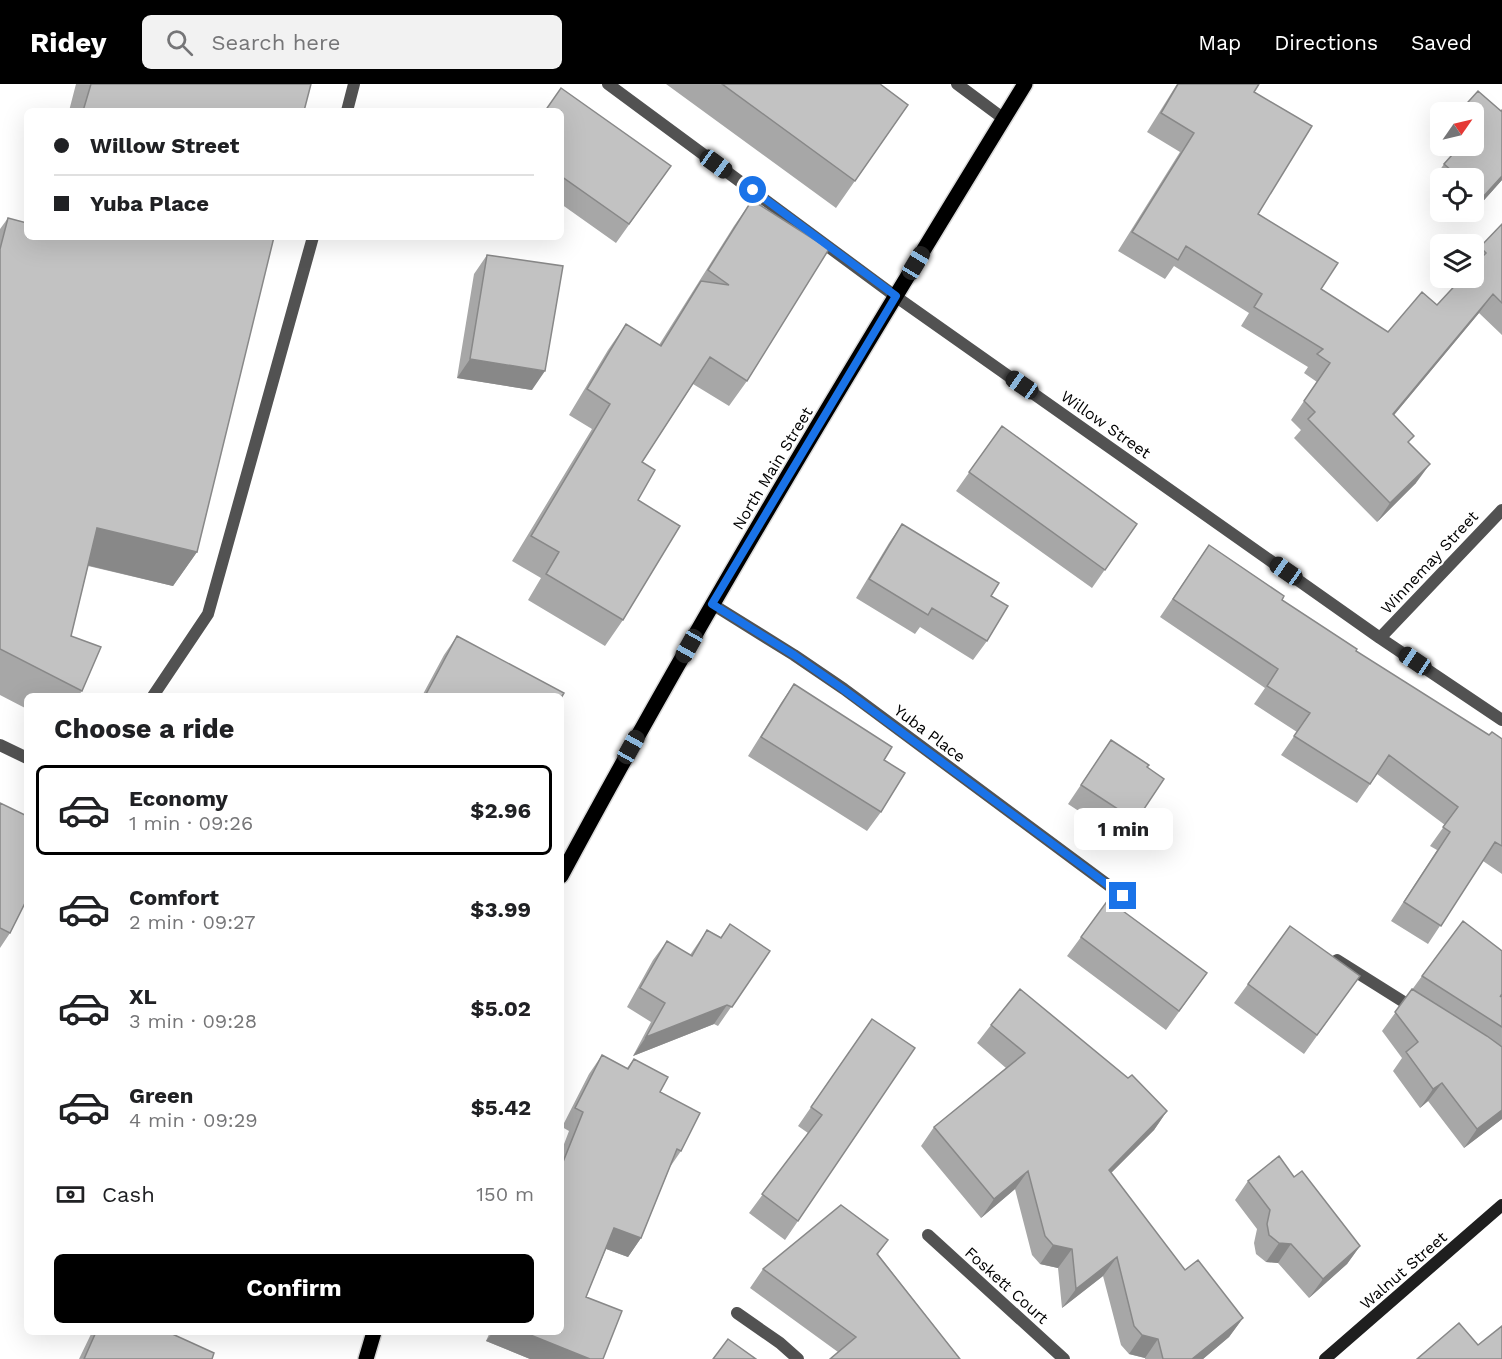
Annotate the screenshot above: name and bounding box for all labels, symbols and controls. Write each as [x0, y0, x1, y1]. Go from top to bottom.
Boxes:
search box [142, 15, 562, 69]
text: Ridey [30, 26, 106, 59]
icon: search [163, 26, 196, 59]
text: Search here [211, 30, 340, 55]
text: Map [1198, 30, 1241, 55]
text: Directions [1274, 30, 1378, 55]
text: Saved [1411, 30, 1472, 55]
north arrow [1430, 102, 1484, 156]
map controls [1430, 102, 1484, 288]
text: Willow Street [90, 133, 239, 158]
car [696, 146, 736, 182]
button: locate [1430, 168, 1484, 222]
route start [739, 176, 766, 203]
text: Yuba Place [90, 191, 209, 216]
button: layers [1430, 234, 1484, 288]
car [899, 243, 933, 283]
car [1002, 367, 1042, 403]
street label: Willow Street [1057, 386, 1155, 463]
street label: North Main Street [728, 403, 817, 533]
street label: Winnemay Street [1377, 507, 1482, 618]
car [1266, 553, 1306, 589]
car [672, 626, 706, 666]
car [1395, 643, 1435, 679]
street label: Yuba Place [890, 700, 969, 766]
text: Choose a ride [54, 713, 234, 745]
car [614, 727, 648, 767]
icon: car [57, 783, 111, 837]
text: Economy [129, 786, 228, 811]
text: $2.96 [470, 798, 531, 823]
callout: 1 min [1074, 809, 1172, 851]
text: 1 min · 09:26 [129, 811, 253, 835]
text: 1 min [1098, 817, 1149, 841]
icon: car [57, 882, 111, 936]
route end [1109, 882, 1136, 909]
text: Comfort [129, 885, 219, 910]
text: $3.99 [470, 897, 531, 922]
text: 2 min · 09:27 [129, 910, 256, 934]
icon: car [57, 981, 111, 1035]
text: XL [129, 984, 157, 1009]
text: $5.02 [471, 996, 531, 1021]
text: 3 min · 09:28 [129, 1009, 257, 1033]
icon: car [57, 1080, 111, 1134]
text: Green [129, 1083, 193, 1108]
text: $5.42 [471, 1095, 531, 1120]
text: 4 min · 09:29 [129, 1108, 258, 1132]
icon: cash [54, 1178, 87, 1211]
text: Cash [102, 1182, 155, 1207]
text: 150 m [476, 1182, 534, 1206]
street label: Walnut Street [1356, 1227, 1451, 1313]
street label: Foskett Court [961, 1243, 1053, 1328]
button: Confirm [54, 1254, 534, 1323]

